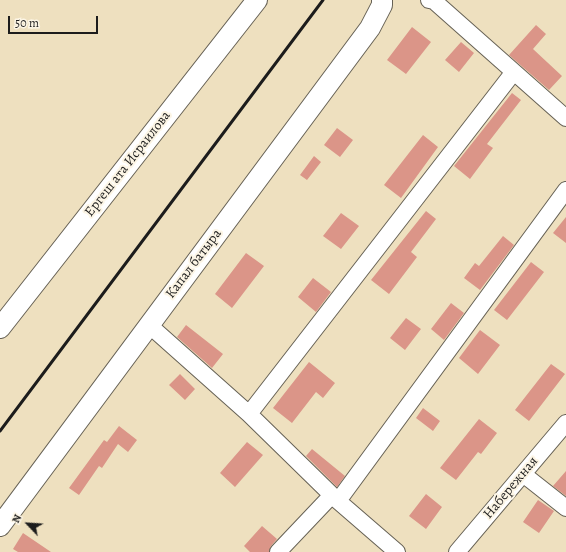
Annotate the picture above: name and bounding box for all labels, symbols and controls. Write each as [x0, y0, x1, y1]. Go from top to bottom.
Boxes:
scale bar [10, 8, 100, 34]
text: 50 m [15, 15, 39, 31]
street label: Ергеш ата Исраилова [82, 108, 174, 220]
street label: Капал батыра [162, 226, 226, 302]
street label: Набережная [480, 454, 542, 522]
north arrow [8, 504, 48, 544]
text: N [8, 512, 25, 526]

